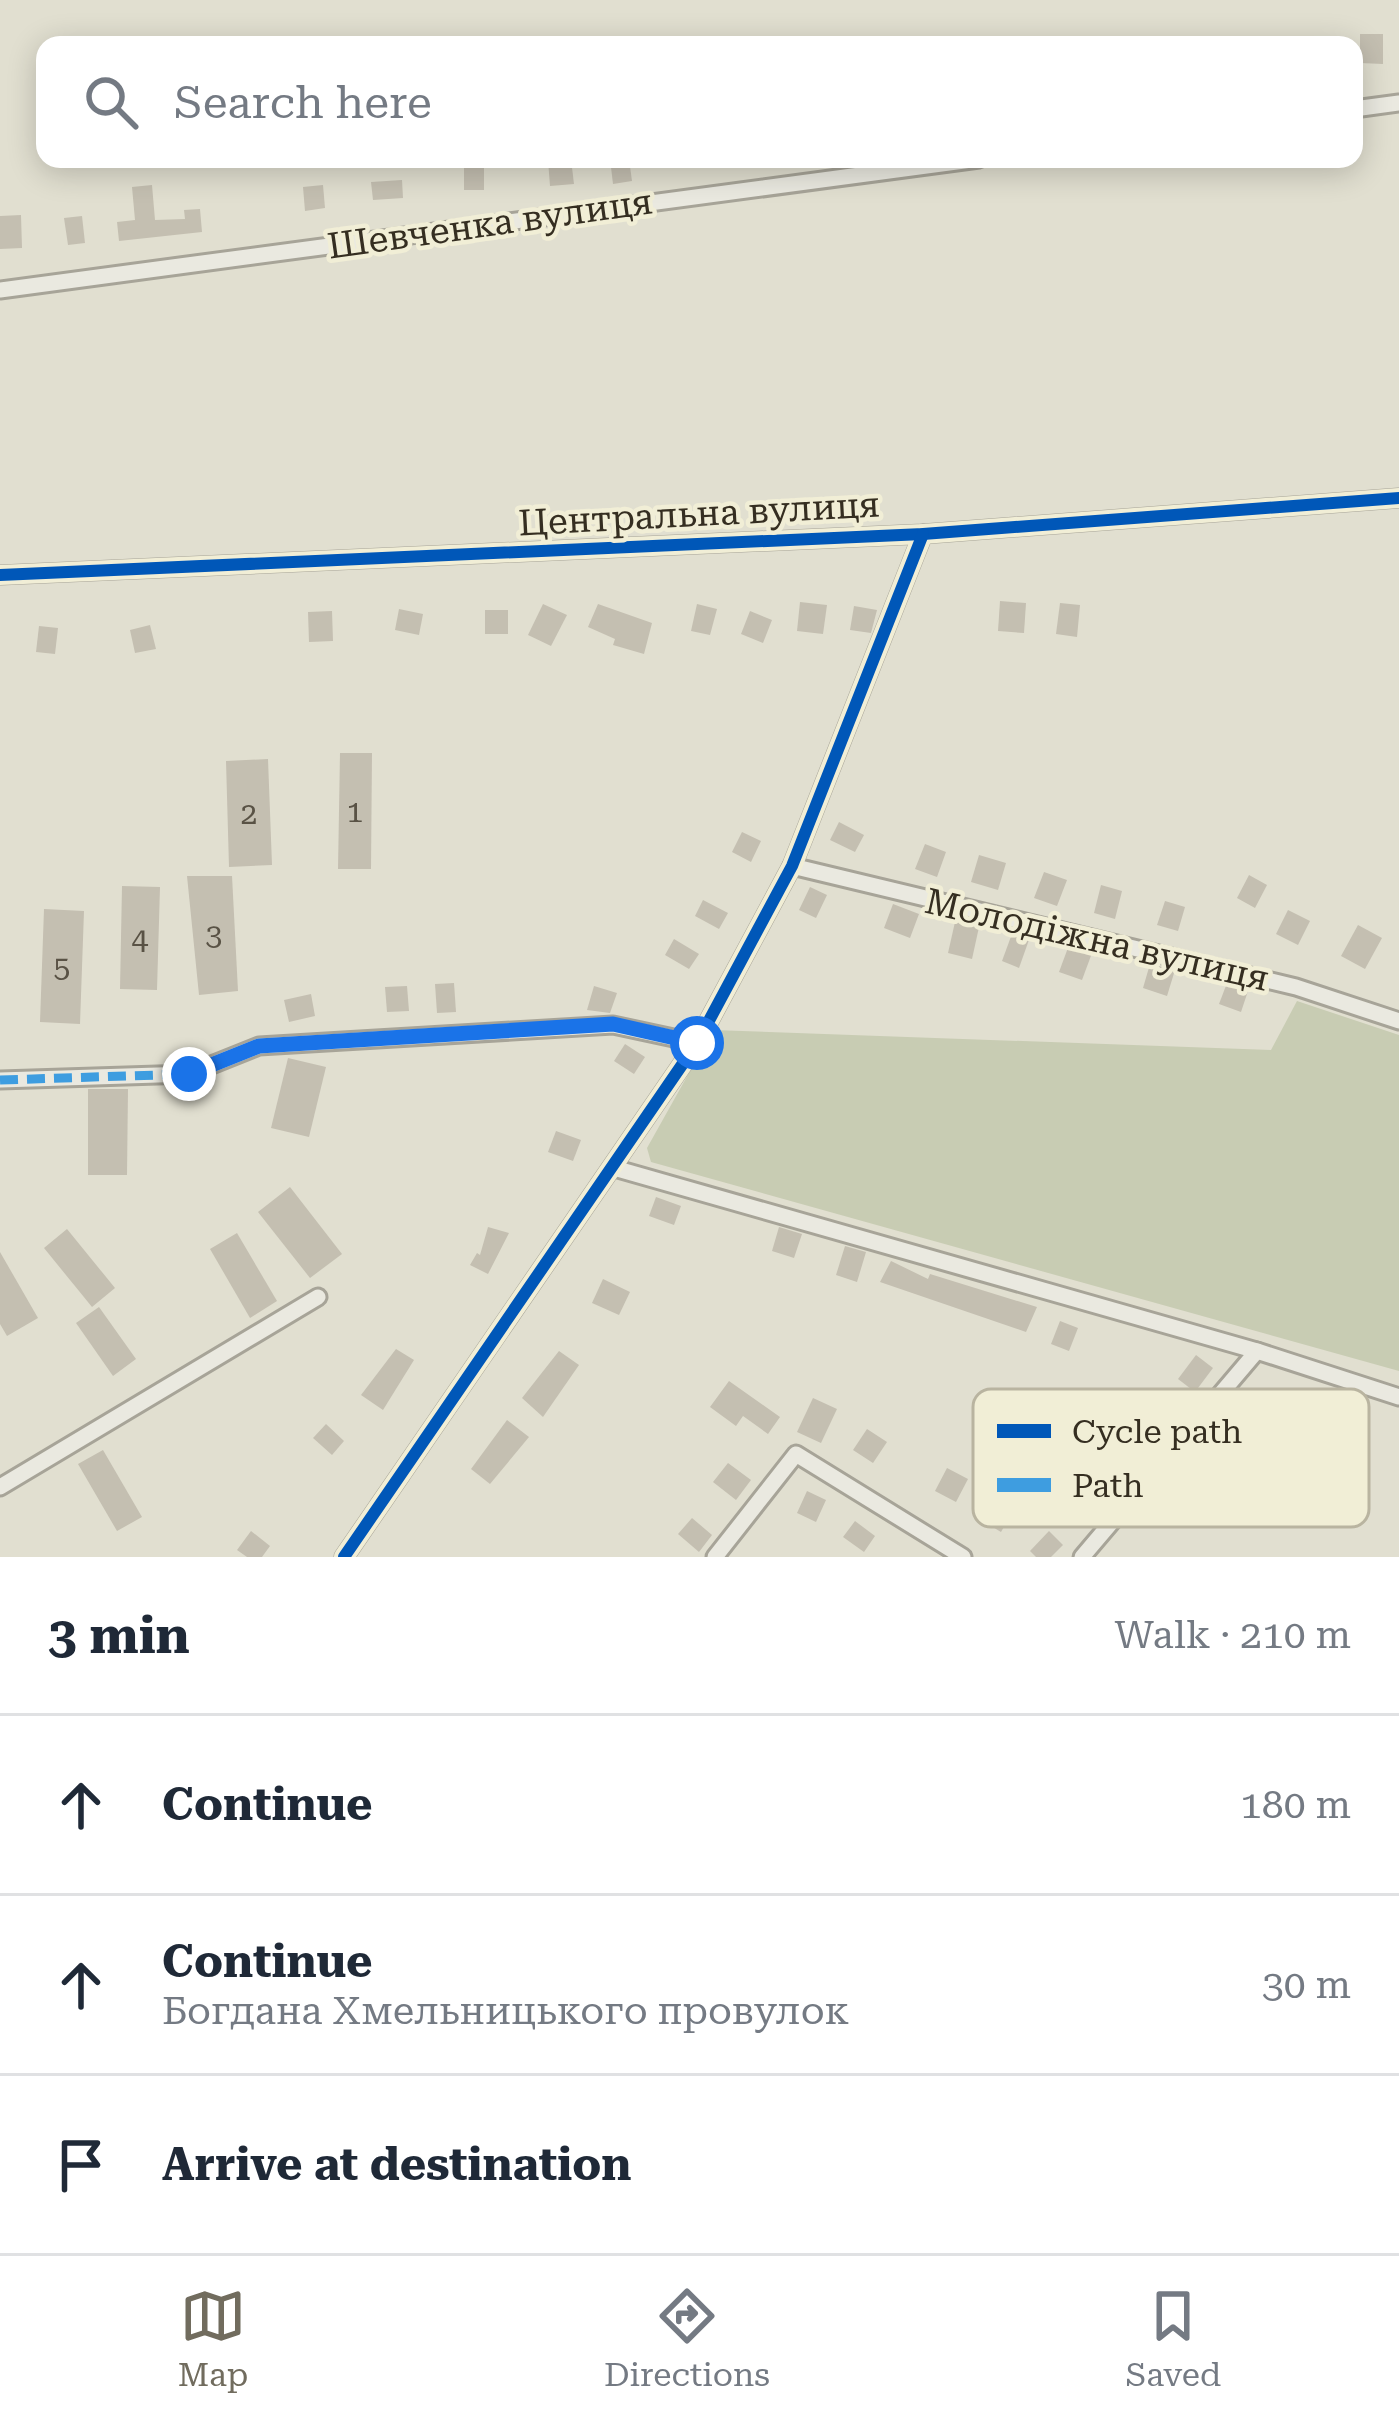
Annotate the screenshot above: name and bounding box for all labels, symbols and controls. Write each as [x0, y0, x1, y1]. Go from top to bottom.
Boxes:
search box [36, 36, 1363, 168]
icon: search [78, 69, 144, 135]
text: Search here [174, 76, 432, 129]
street label: Шевченка вулиця [325, 180, 655, 268]
street label: Центральна вулиця [517, 484, 881, 544]
house number: 1 [347, 794, 363, 829]
house number: 2 [241, 796, 257, 831]
street label: Молодіжна вулиця [921, 880, 1273, 1000]
house number: 3 [206, 917, 222, 952]
house number: 4 [132, 921, 149, 956]
house number: 5 [54, 949, 70, 984]
route start [670, 1016, 724, 1070]
route end [162, 1047, 216, 1101]
legend [973, 1389, 1369, 1527]
text: Cycle path [1072, 1412, 1242, 1451]
text: Path [1072, 1466, 1144, 1505]
text: 3 min [48, 1606, 190, 1665]
text: Walk · 210 m [1115, 1612, 1351, 1658]
icon: ahead [48, 1772, 114, 1838]
text: Continue [162, 1778, 373, 1831]
text: 180 m [1240, 1782, 1351, 1828]
text: Continue [162, 1935, 373, 1988]
icon: ahead [48, 1952, 114, 2018]
text: 30 m [1262, 1962, 1351, 2008]
text: Богдана Хмельницького провулок [162, 1988, 849, 2034]
icon: arrive [48, 2132, 114, 2198]
text: Arrive at destination [162, 2138, 631, 2191]
tab: Map [178, 2283, 248, 2394]
tab: Directions [604, 2283, 770, 2394]
tab: Saved [1126, 2283, 1221, 2394]

